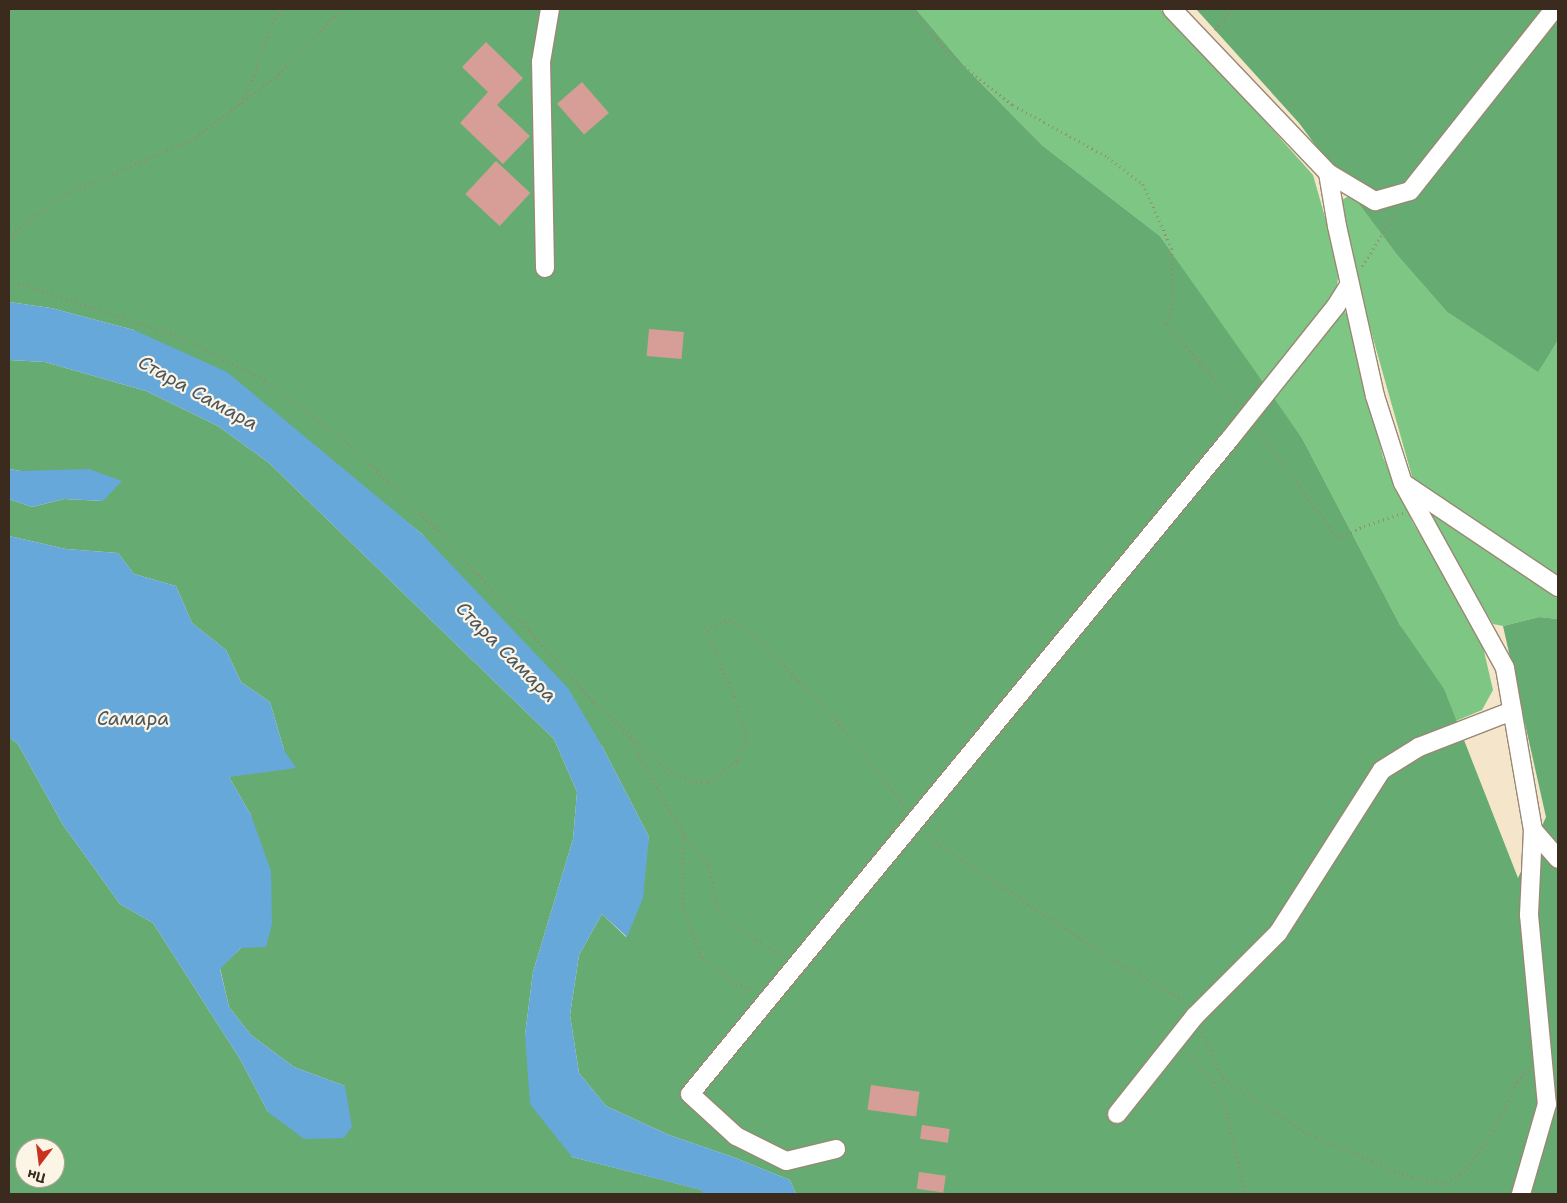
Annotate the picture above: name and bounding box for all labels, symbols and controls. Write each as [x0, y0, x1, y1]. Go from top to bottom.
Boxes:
water label: Стара Самара [134, 351, 262, 435]
water label: Стара Самара [451, 597, 561, 707]
water label: Самара [97, 708, 169, 730]
north arrow [15, 1138, 65, 1188]
text: Пн [25, 1165, 48, 1188]

